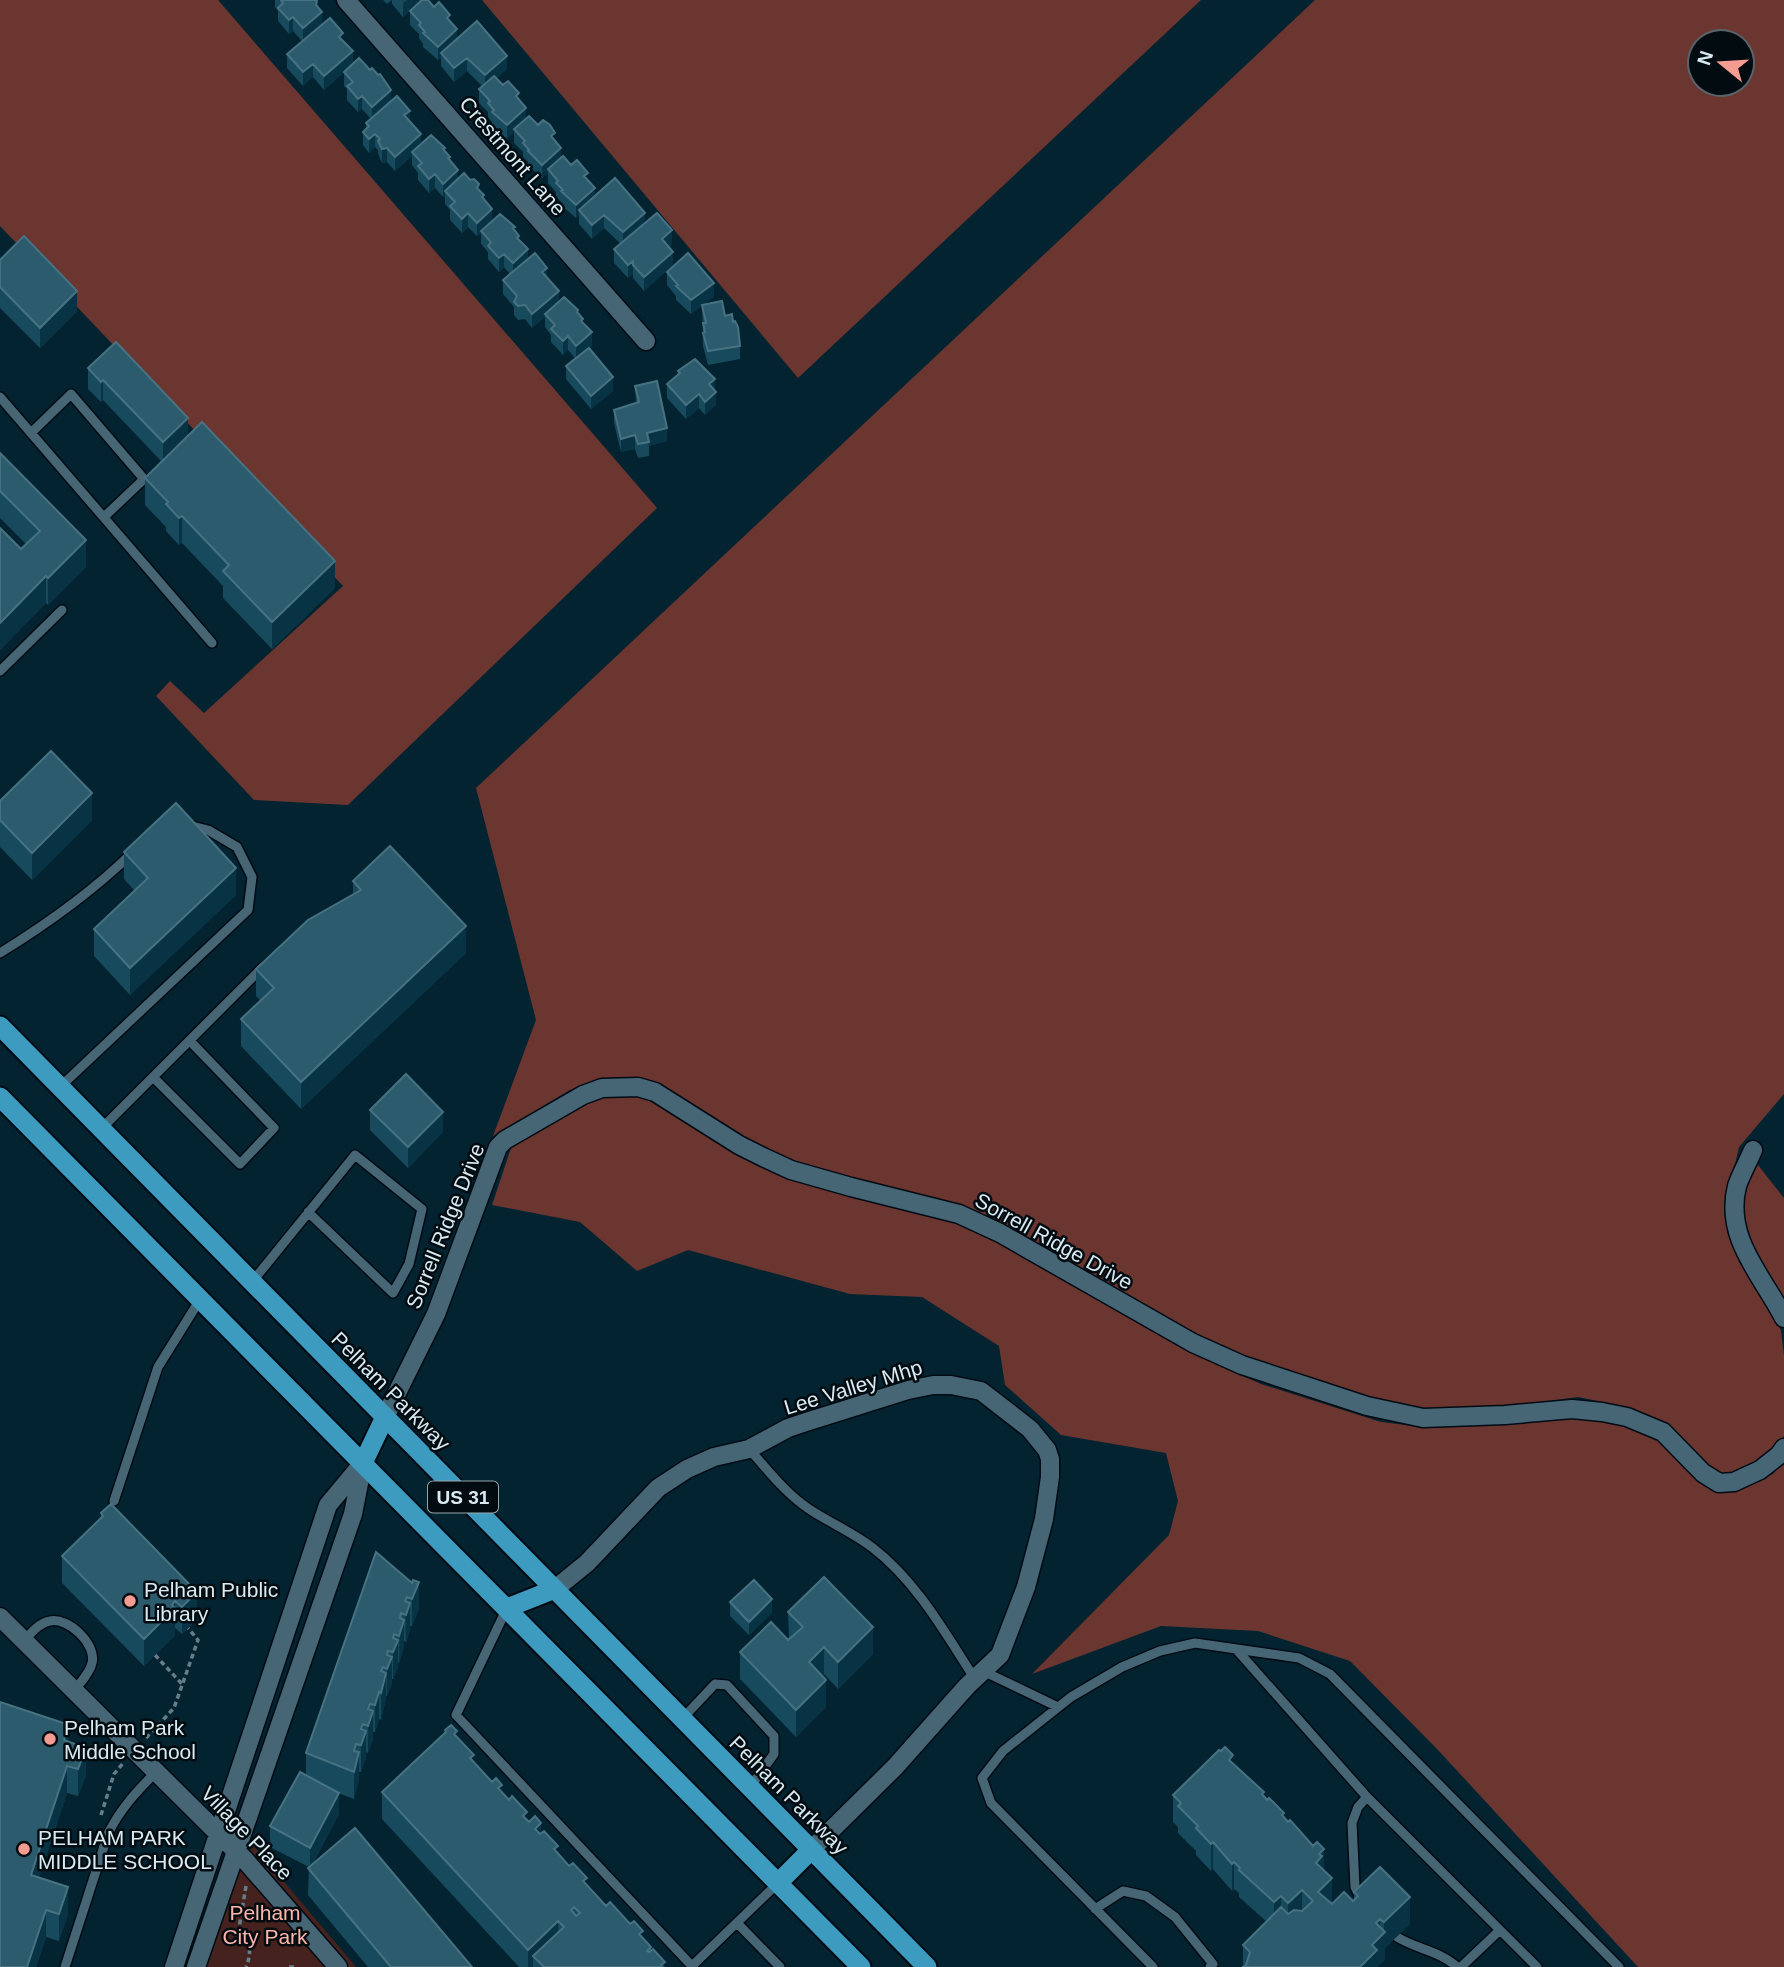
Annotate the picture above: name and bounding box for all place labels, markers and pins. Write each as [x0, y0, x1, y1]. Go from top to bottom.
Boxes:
place label: Pelham Public Library [144, 1578, 278, 1625]
marker: Pelham Public Library [122, 1593, 138, 1609]
place label: Pelham Park Middle School [64, 1716, 196, 1763]
marker: Pelham Park Middle School [42, 1731, 58, 1747]
place label: PELHAM PARK MIDDLE SCHOOL [38, 1826, 212, 1873]
marker: PELHAM PARK MIDDLE SCHOOL [16, 1841, 32, 1857]

